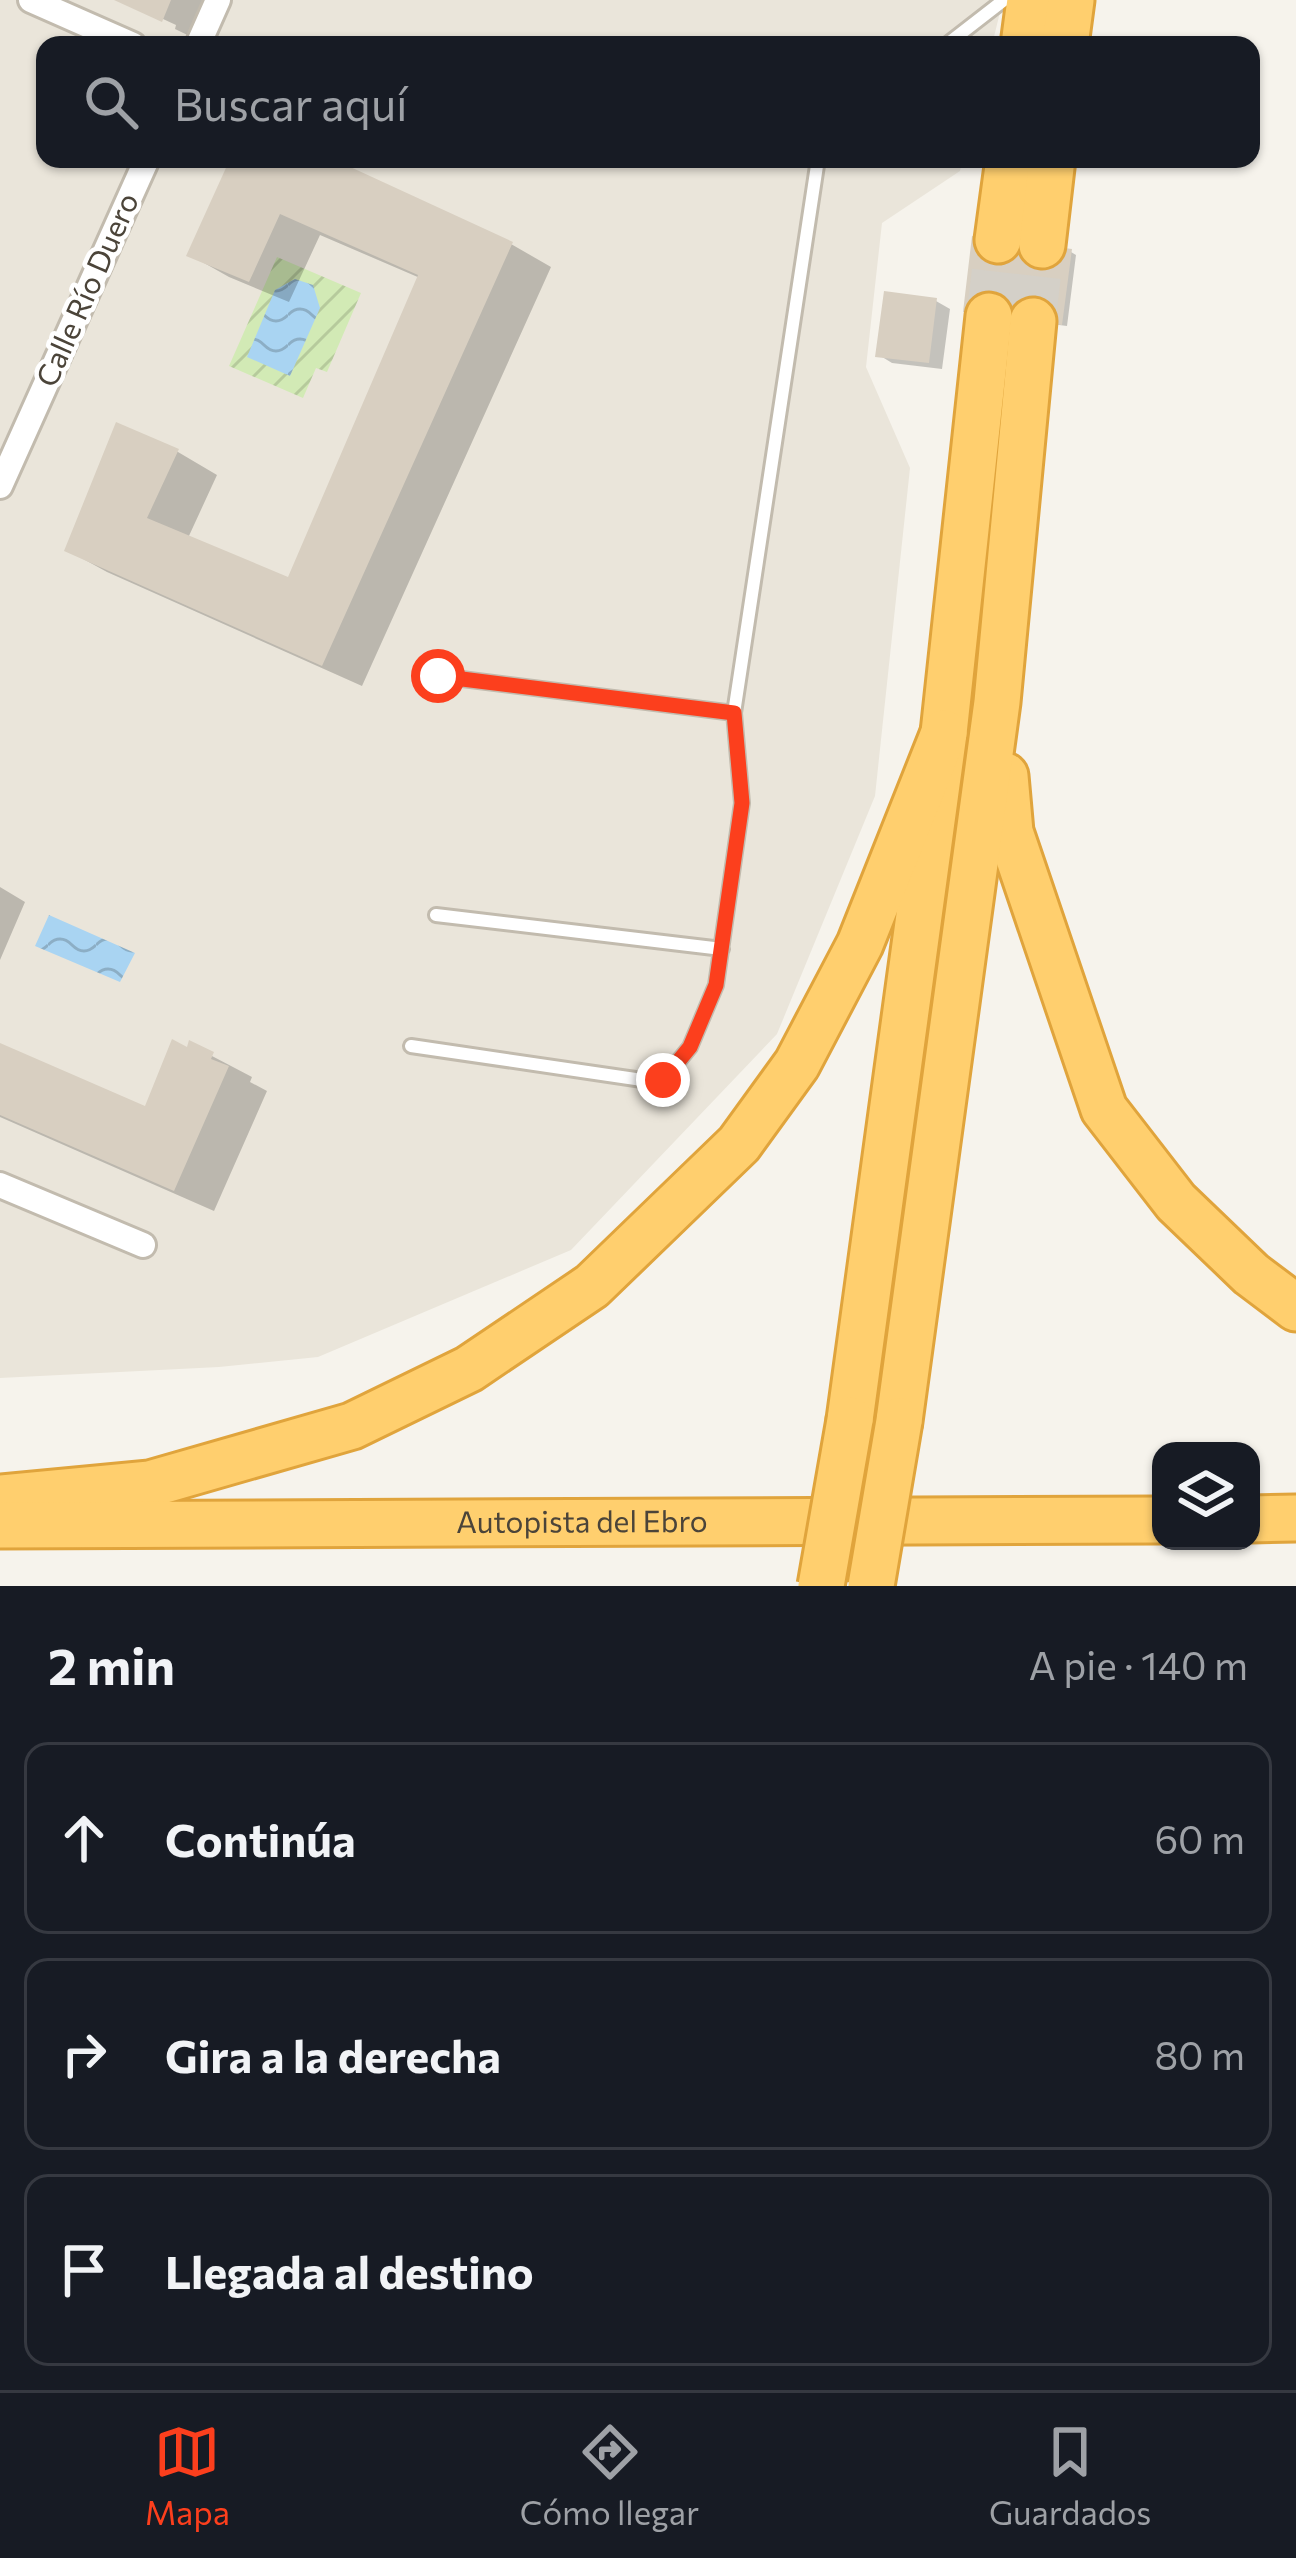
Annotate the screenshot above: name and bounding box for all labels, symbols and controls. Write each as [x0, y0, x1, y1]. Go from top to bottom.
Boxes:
search box [36, 36, 1260, 168]
icon: search [78, 69, 144, 135]
text: Buscar aquí [174, 75, 408, 130]
street label: Calle Río Duero [26, 186, 145, 392]
route start [411, 649, 465, 703]
route end [636, 1053, 690, 1107]
map controls [1152, 1442, 1260, 1550]
button: layers [1152, 1442, 1260, 1550]
street label: Autopista del Ebro [456, 1501, 708, 1539]
text: 2 min [48, 1633, 175, 1696]
text: A pie · 140 m [1029, 1640, 1248, 1688]
icon: ahead [51, 1805, 117, 1871]
text: Continúa [165, 1811, 356, 1866]
text: 60 m [1154, 1814, 1245, 1862]
icon: right [51, 2021, 117, 2087]
text: Gira a la derecha [165, 2027, 501, 2082]
text: 80 m [1154, 2030, 1245, 2078]
icon: arrive [51, 2237, 117, 2303]
text: Llegada al destino [165, 2243, 534, 2298]
tab: Mapa [145, 2419, 230, 2532]
tab: Cómo llegar [520, 2419, 699, 2532]
tab: Guardados [989, 2419, 1151, 2532]

